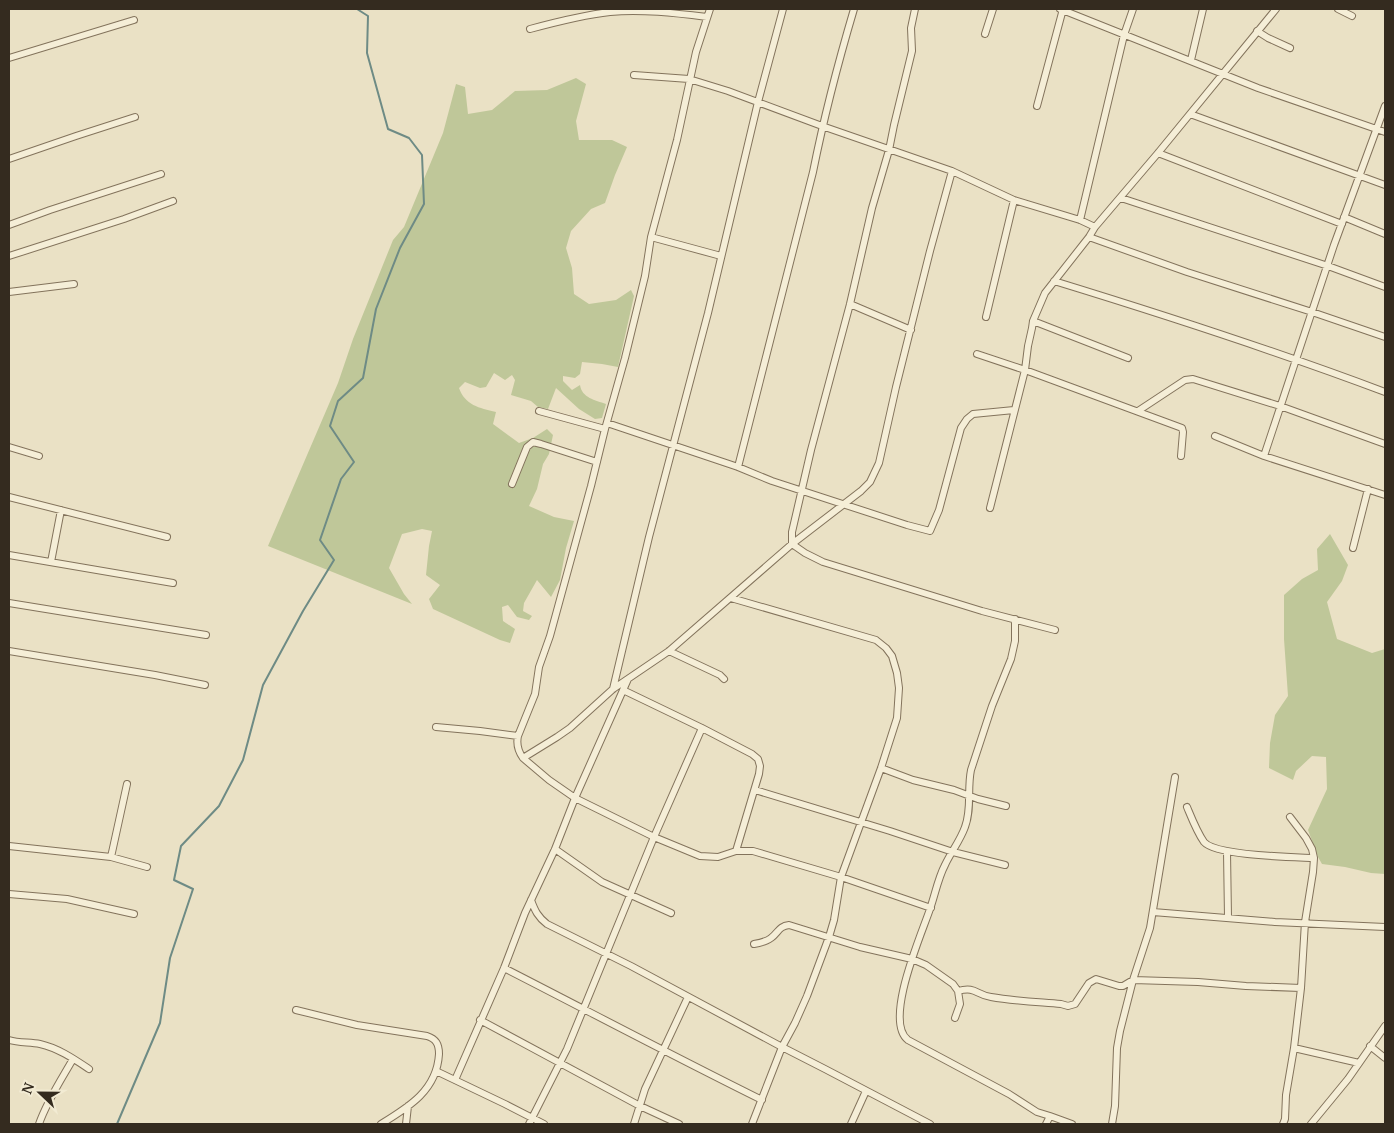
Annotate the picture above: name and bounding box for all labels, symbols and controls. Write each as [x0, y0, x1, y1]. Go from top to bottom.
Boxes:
north arrow [15, 1068, 65, 1118]
text: N [17, 1079, 38, 1096]

